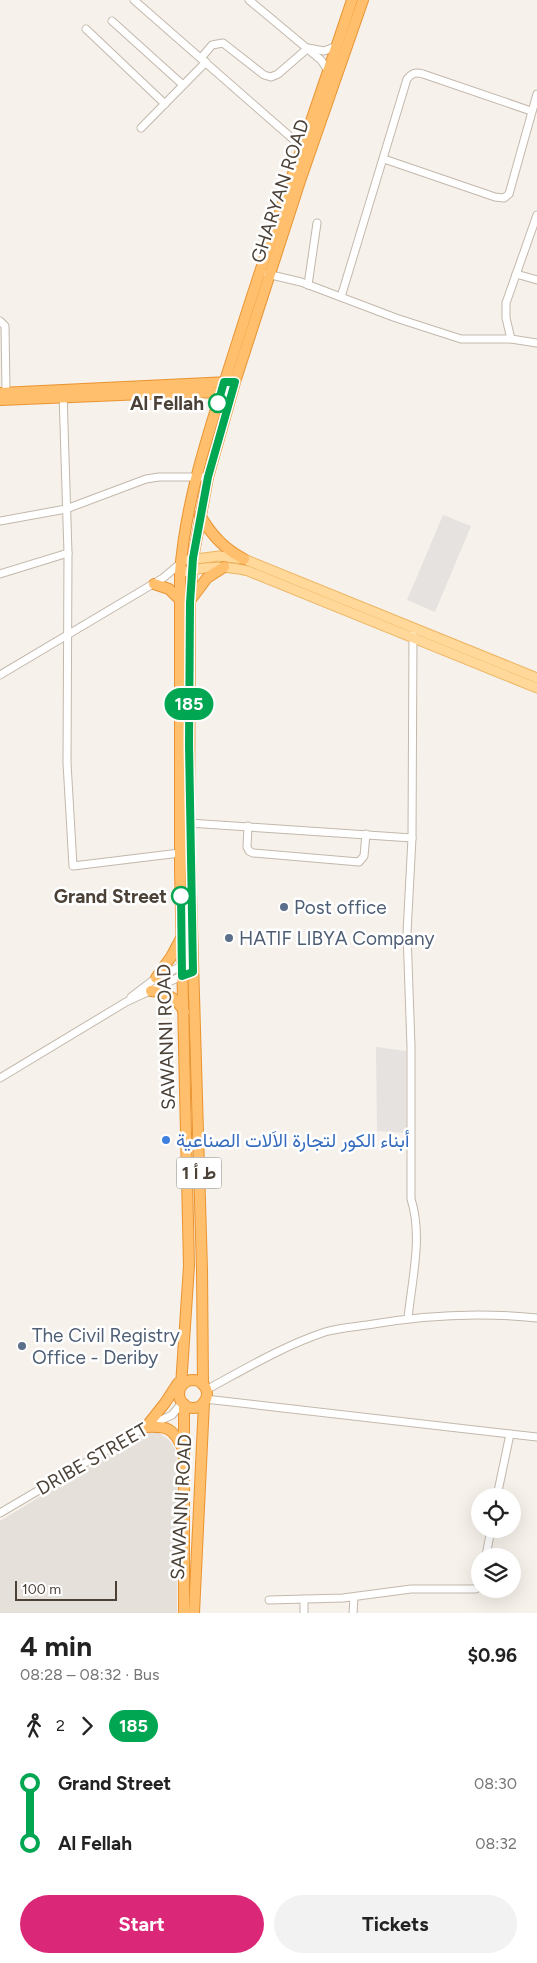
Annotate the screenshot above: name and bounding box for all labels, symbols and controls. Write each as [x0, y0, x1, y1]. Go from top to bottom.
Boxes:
street label: GHARYAN ROAD [246, 116, 314, 266]
place label: Al Fellah [130, 392, 204, 415]
marker: Al Fellah [208, 393, 228, 413]
line badge: 185 [160, 688, 218, 720]
text: 185 [174, 693, 204, 715]
place label: Grand Street [54, 885, 167, 908]
marker: Grand Street [171, 886, 191, 906]
place label: Post office [294, 896, 387, 919]
marker: Post office [278, 901, 290, 913]
place label: HATIF LIBYA Company [239, 927, 434, 950]
marker: HATIF LIBYA Company [223, 932, 235, 944]
street label: SAWANNI ROAD [152, 964, 180, 1110]
place label: أبناء الكور لتجارة الاَلات الصناعية [176, 1129, 409, 1152]
marker: أبناء الكور لتجارة الاَلات الصناعية [160, 1134, 172, 1146]
road number: ط أ 1 [176, 1158, 222, 1188]
place label: The Civil Registry Office - Deriby [32, 1324, 180, 1369]
marker: The Civil Registry Office - Deriby [16, 1340, 28, 1352]
street label: DRIBE STREET [32, 1418, 152, 1500]
street label: SAWANNI ROAD [166, 1433, 196, 1581]
map controls [471, 1488, 521, 1598]
button: locate [471, 1488, 521, 1538]
button: layers [471, 1548, 521, 1598]
scale bar [15, 1578, 118, 1601]
text: 100 m [22, 1581, 61, 1598]
text: 4 min [20, 1629, 92, 1663]
text: $0.96 [467, 1644, 517, 1667]
text: 08:28 – 08:32 · Bus [20, 1665, 160, 1684]
icon: walk [20, 1712, 48, 1740]
icon: forward [73, 1712, 101, 1740]
text: 185 [119, 1715, 148, 1737]
text: 2 [56, 1716, 65, 1735]
text: Grand Street [58, 1772, 171, 1795]
text: 08:30 [474, 1774, 517, 1793]
text: Al Fellah [58, 1832, 132, 1855]
text: 08:32 [475, 1834, 517, 1853]
button: Start [20, 1895, 264, 1953]
button: Tickets [274, 1895, 517, 1953]

